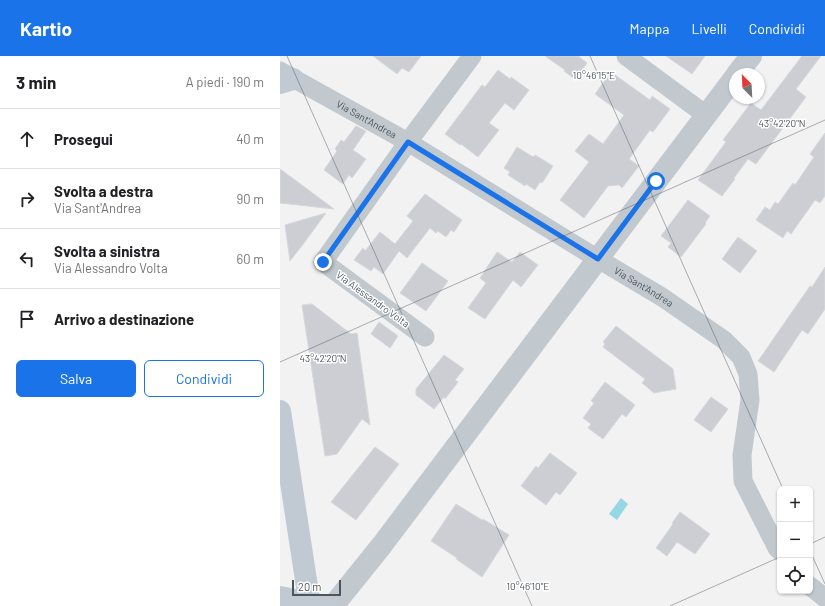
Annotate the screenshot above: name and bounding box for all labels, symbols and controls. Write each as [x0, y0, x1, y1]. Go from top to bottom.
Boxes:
text: Kartio [20, 17, 72, 40]
text: Mappa [630, 20, 669, 37]
text: Livelli [691, 20, 727, 37]
text: Condividi [749, 20, 805, 37]
north arrow [729, 68, 765, 104]
text: 10°46'15"E [573, 69, 615, 81]
text: 3 min [16, 72, 56, 92]
text: A piedi · 190 m [186, 74, 264, 90]
street label: Via Sant'Andrea [334, 97, 399, 141]
text: 43°42'20"N [758, 117, 806, 129]
icon: ahead [16, 128, 38, 150]
text: Prosegui [54, 130, 113, 148]
text: 40 m [236, 131, 264, 147]
route start [647, 172, 665, 190]
text: Svolta a destra [54, 182, 153, 200]
icon: right [16, 188, 38, 210]
text: 90 m [237, 191, 264, 207]
text: Via Sant'Andrea [54, 200, 141, 216]
text: Svolta a sinistra [54, 242, 160, 260]
icon: left [16, 248, 38, 270]
text: 60 m [237, 251, 264, 267]
route end [314, 253, 332, 271]
text: Via Alessandro Volta [54, 260, 168, 276]
street label: Via Sant'Andrea [612, 264, 676, 309]
street label: Via Alessandro Volta [334, 268, 412, 330]
icon: arrive [16, 308, 38, 330]
text: Arrivo a destinazione [54, 310, 194, 328]
text: 43°42'20"N [299, 352, 347, 364]
button: Salva [16, 360, 136, 397]
button: Condividi [144, 360, 264, 397]
map controls [777, 486, 813, 594]
button: + [777, 486, 813, 522]
button: − [777, 522, 813, 558]
button: locate [777, 558, 813, 594]
scale bar [292, 578, 341, 597]
text: 20 m [298, 580, 321, 593]
text: 10°46'10"E [507, 580, 549, 592]

